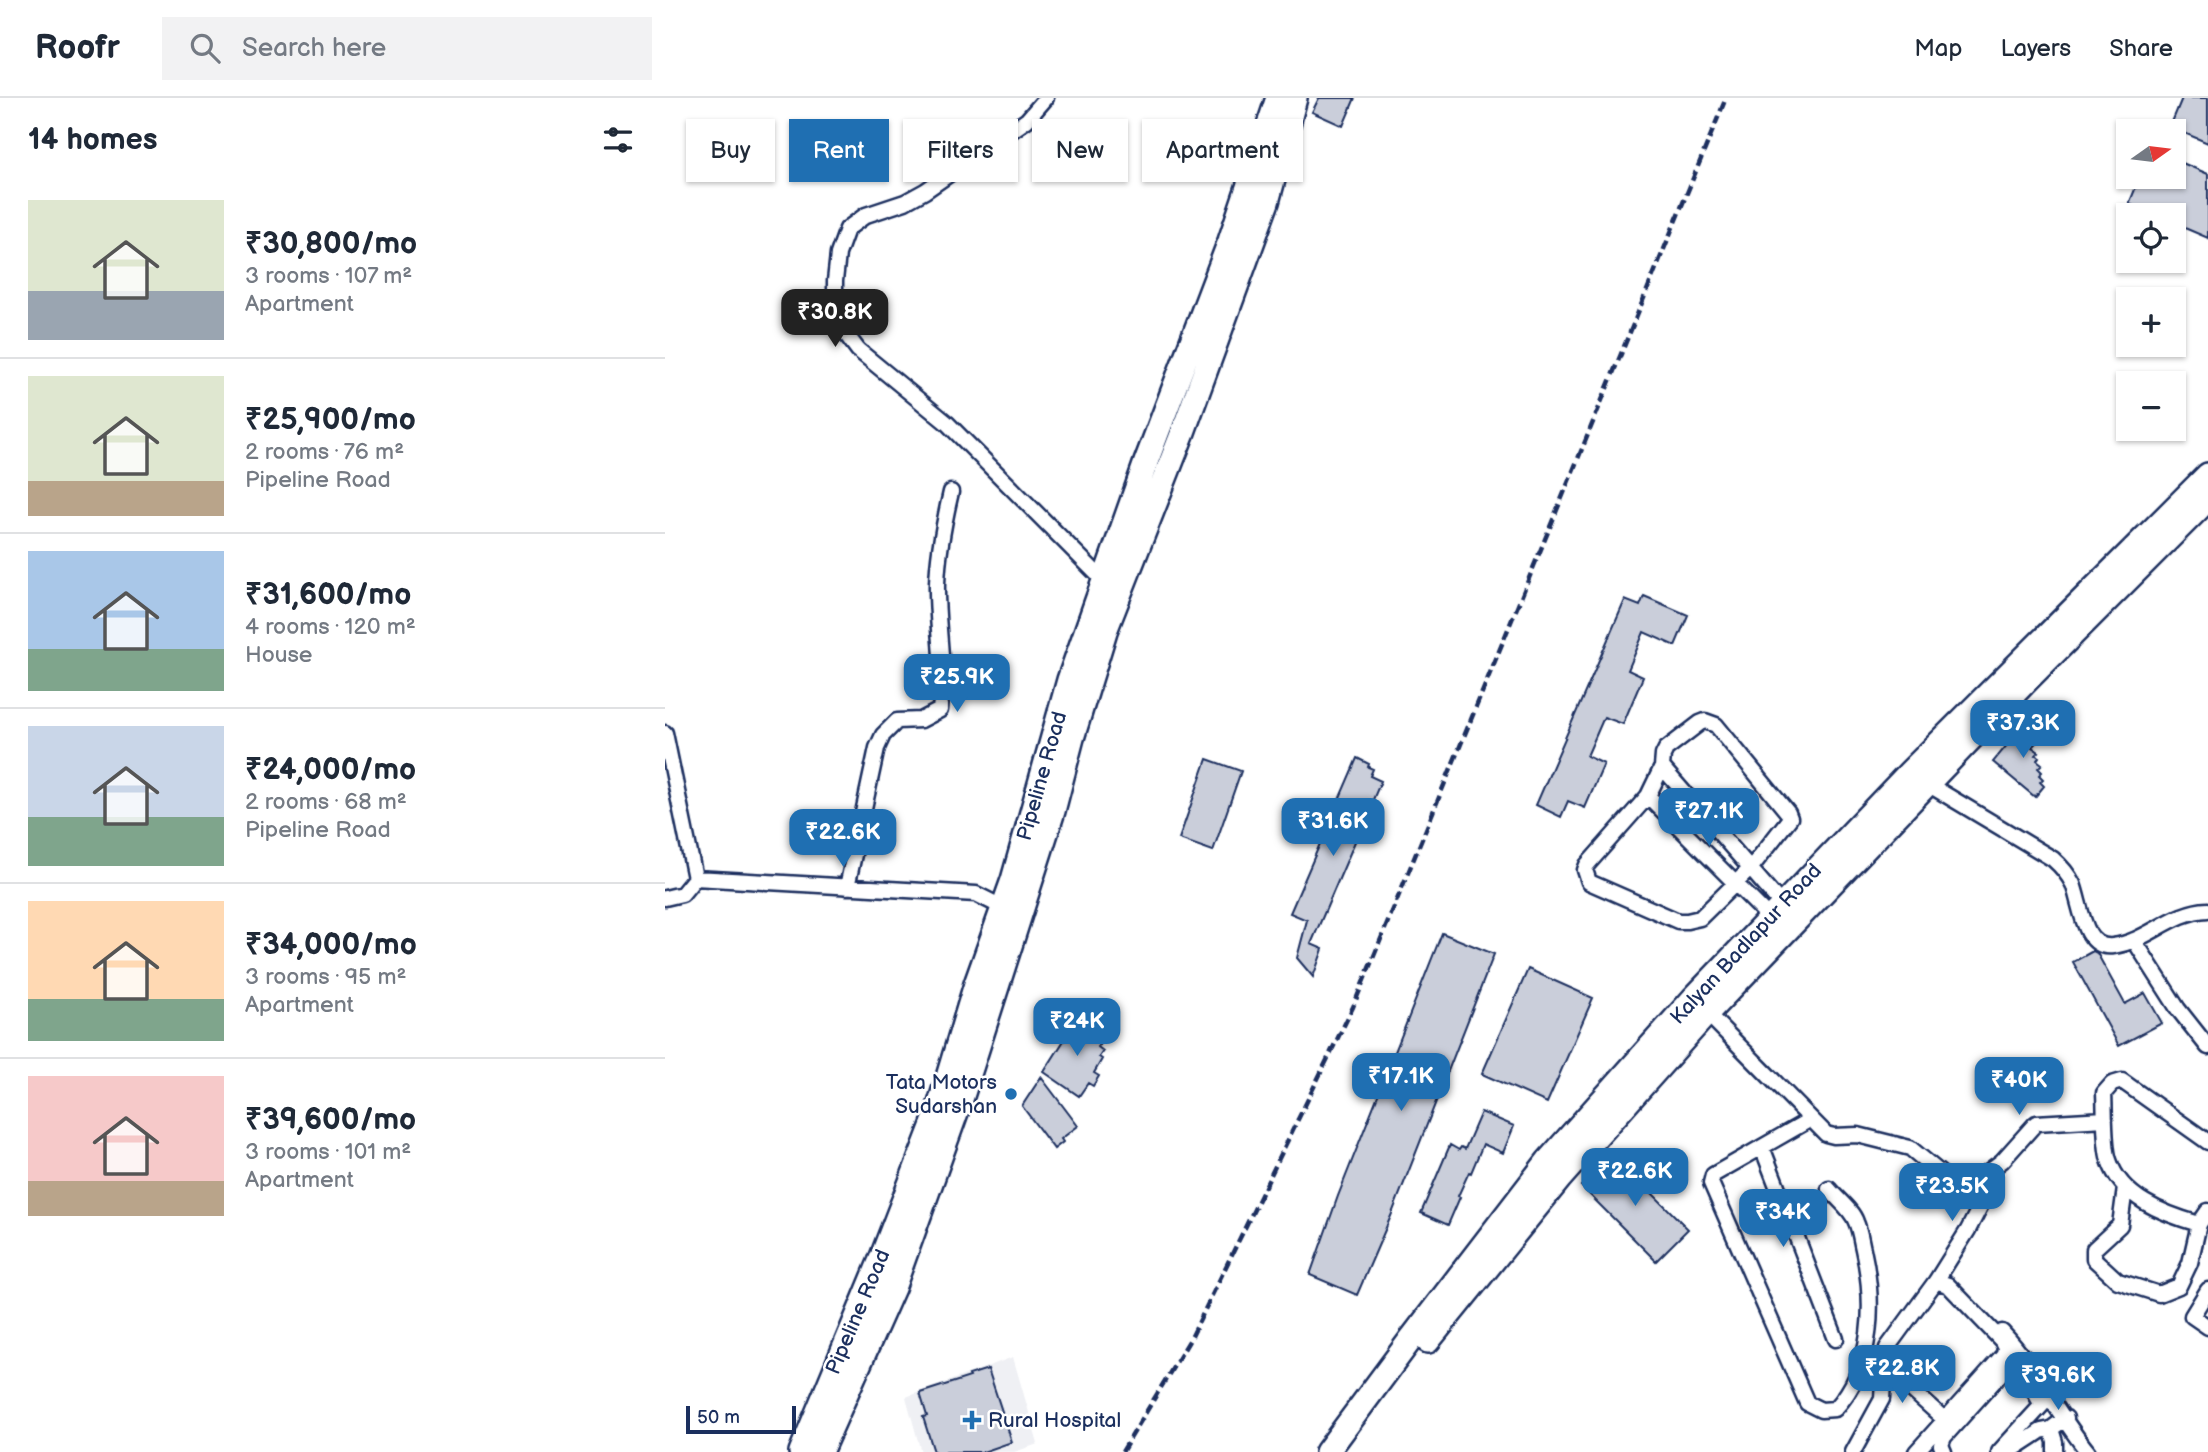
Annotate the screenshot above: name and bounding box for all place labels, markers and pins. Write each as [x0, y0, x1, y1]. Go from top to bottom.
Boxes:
pin: ₹30.8K [778, 289, 892, 349]
pin: ₹25.9K [900, 654, 1014, 714]
pin: ₹37.3K [1966, 700, 2080, 760]
pin: ₹27.1K [1652, 788, 1766, 848]
pin: ₹31.6K [1276, 798, 1390, 858]
pin: ₹22.6K [786, 810, 900, 869]
pin: ₹24K [1036, 998, 1118, 1058]
pin: ₹17.1K [1344, 1054, 1458, 1113]
pin: ₹40K [1978, 1058, 2060, 1117]
place label: Tata Motors Sudarshan [886, 1070, 997, 1119]
marker: Tata Motors Sudarshan [1003, 1086, 1019, 1102]
pin: ₹22.6K [1578, 1148, 1692, 1208]
pin: ₹23.5K [1895, 1164, 2009, 1223]
pin: ₹34K [1742, 1190, 1824, 1249]
pin: ₹22.8K [1845, 1346, 1959, 1405]
pin: ₹39.6K [2001, 1352, 2115, 1412]
place label: Rural Hospital [988, 1408, 1121, 1433]
marker: Rural Hospital [962, 1410, 982, 1430]

